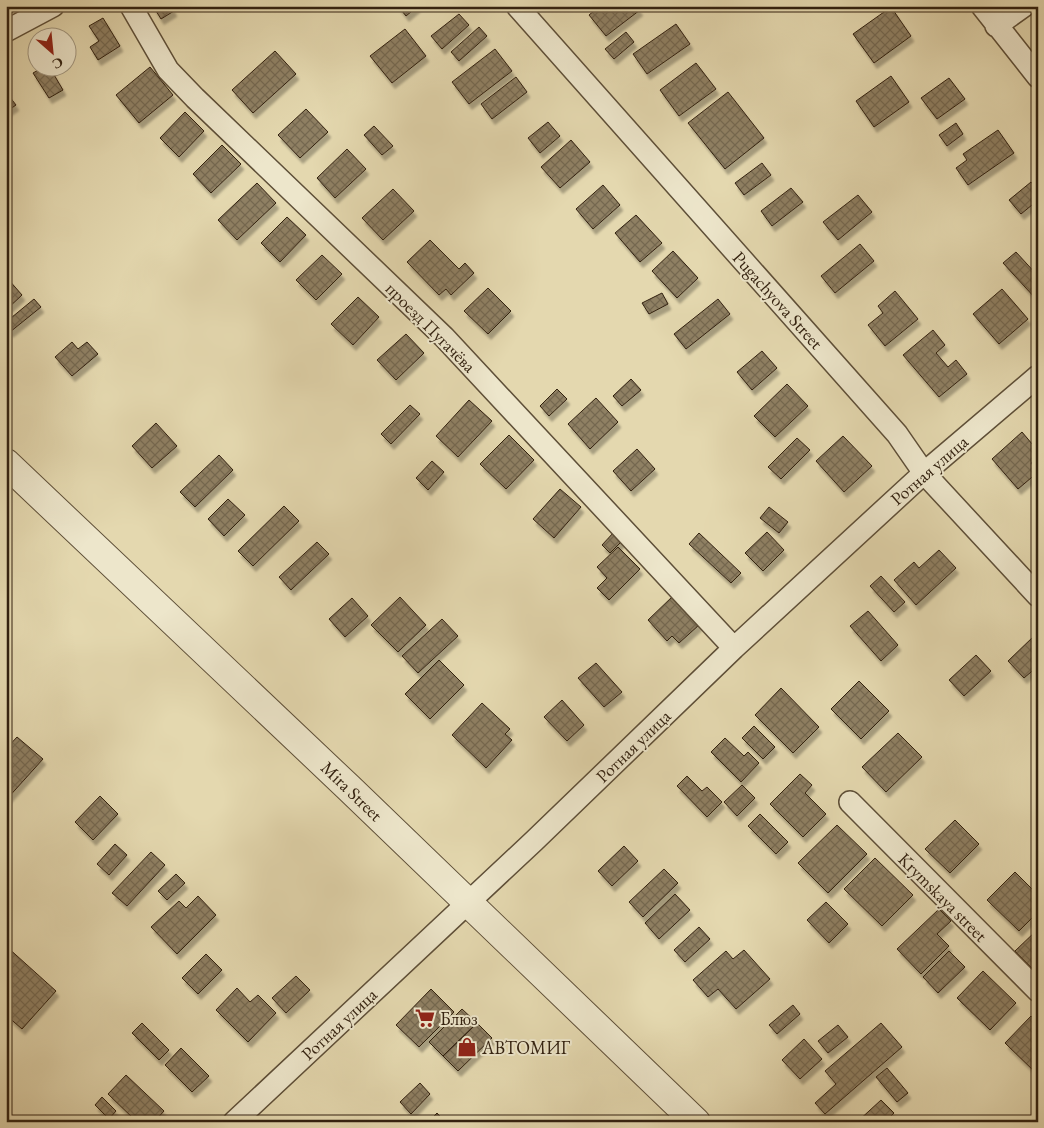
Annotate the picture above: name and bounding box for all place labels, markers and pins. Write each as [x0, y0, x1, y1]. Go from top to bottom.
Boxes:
supermarket icon: Блюз [414, 1007, 436, 1029]
place label: Блюз [440, 1007, 478, 1030]
shop icon: АВТОМИГ [456, 1036, 478, 1058]
place label: АВТОМИГ [481, 1036, 571, 1059]

